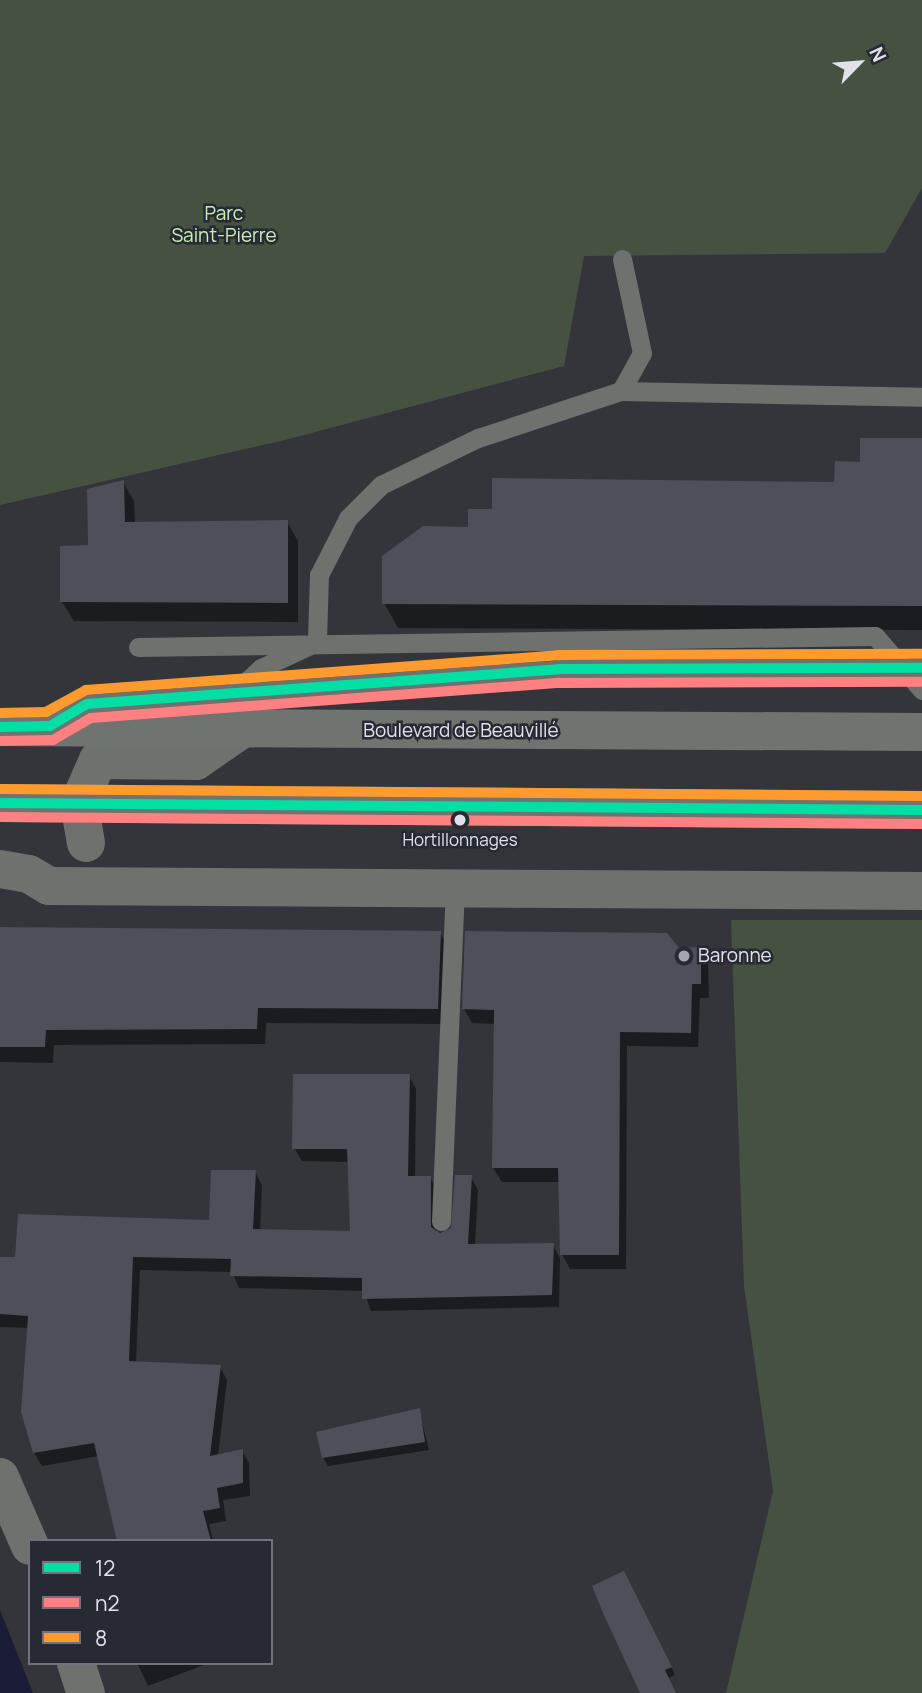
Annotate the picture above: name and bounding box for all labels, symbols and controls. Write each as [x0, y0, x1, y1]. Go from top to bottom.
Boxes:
north arrow [824, 28, 894, 98]
text: N [863, 42, 893, 66]
park label: Parc Saint-Pierre [171, 203, 277, 247]
street label: Boulevard de Beauvillé [363, 720, 559, 742]
marker: Hortillonnages [453, 813, 467, 827]
place label: Hortillonnages [402, 830, 518, 850]
place label: Baronne [698, 945, 772, 967]
marker: Baronne [676, 948, 692, 964]
legend [28, 1539, 273, 1665]
text: 12 [95, 1554, 115, 1582]
text: n2 [95, 1589, 119, 1617]
text: 8 [95, 1624, 107, 1652]

